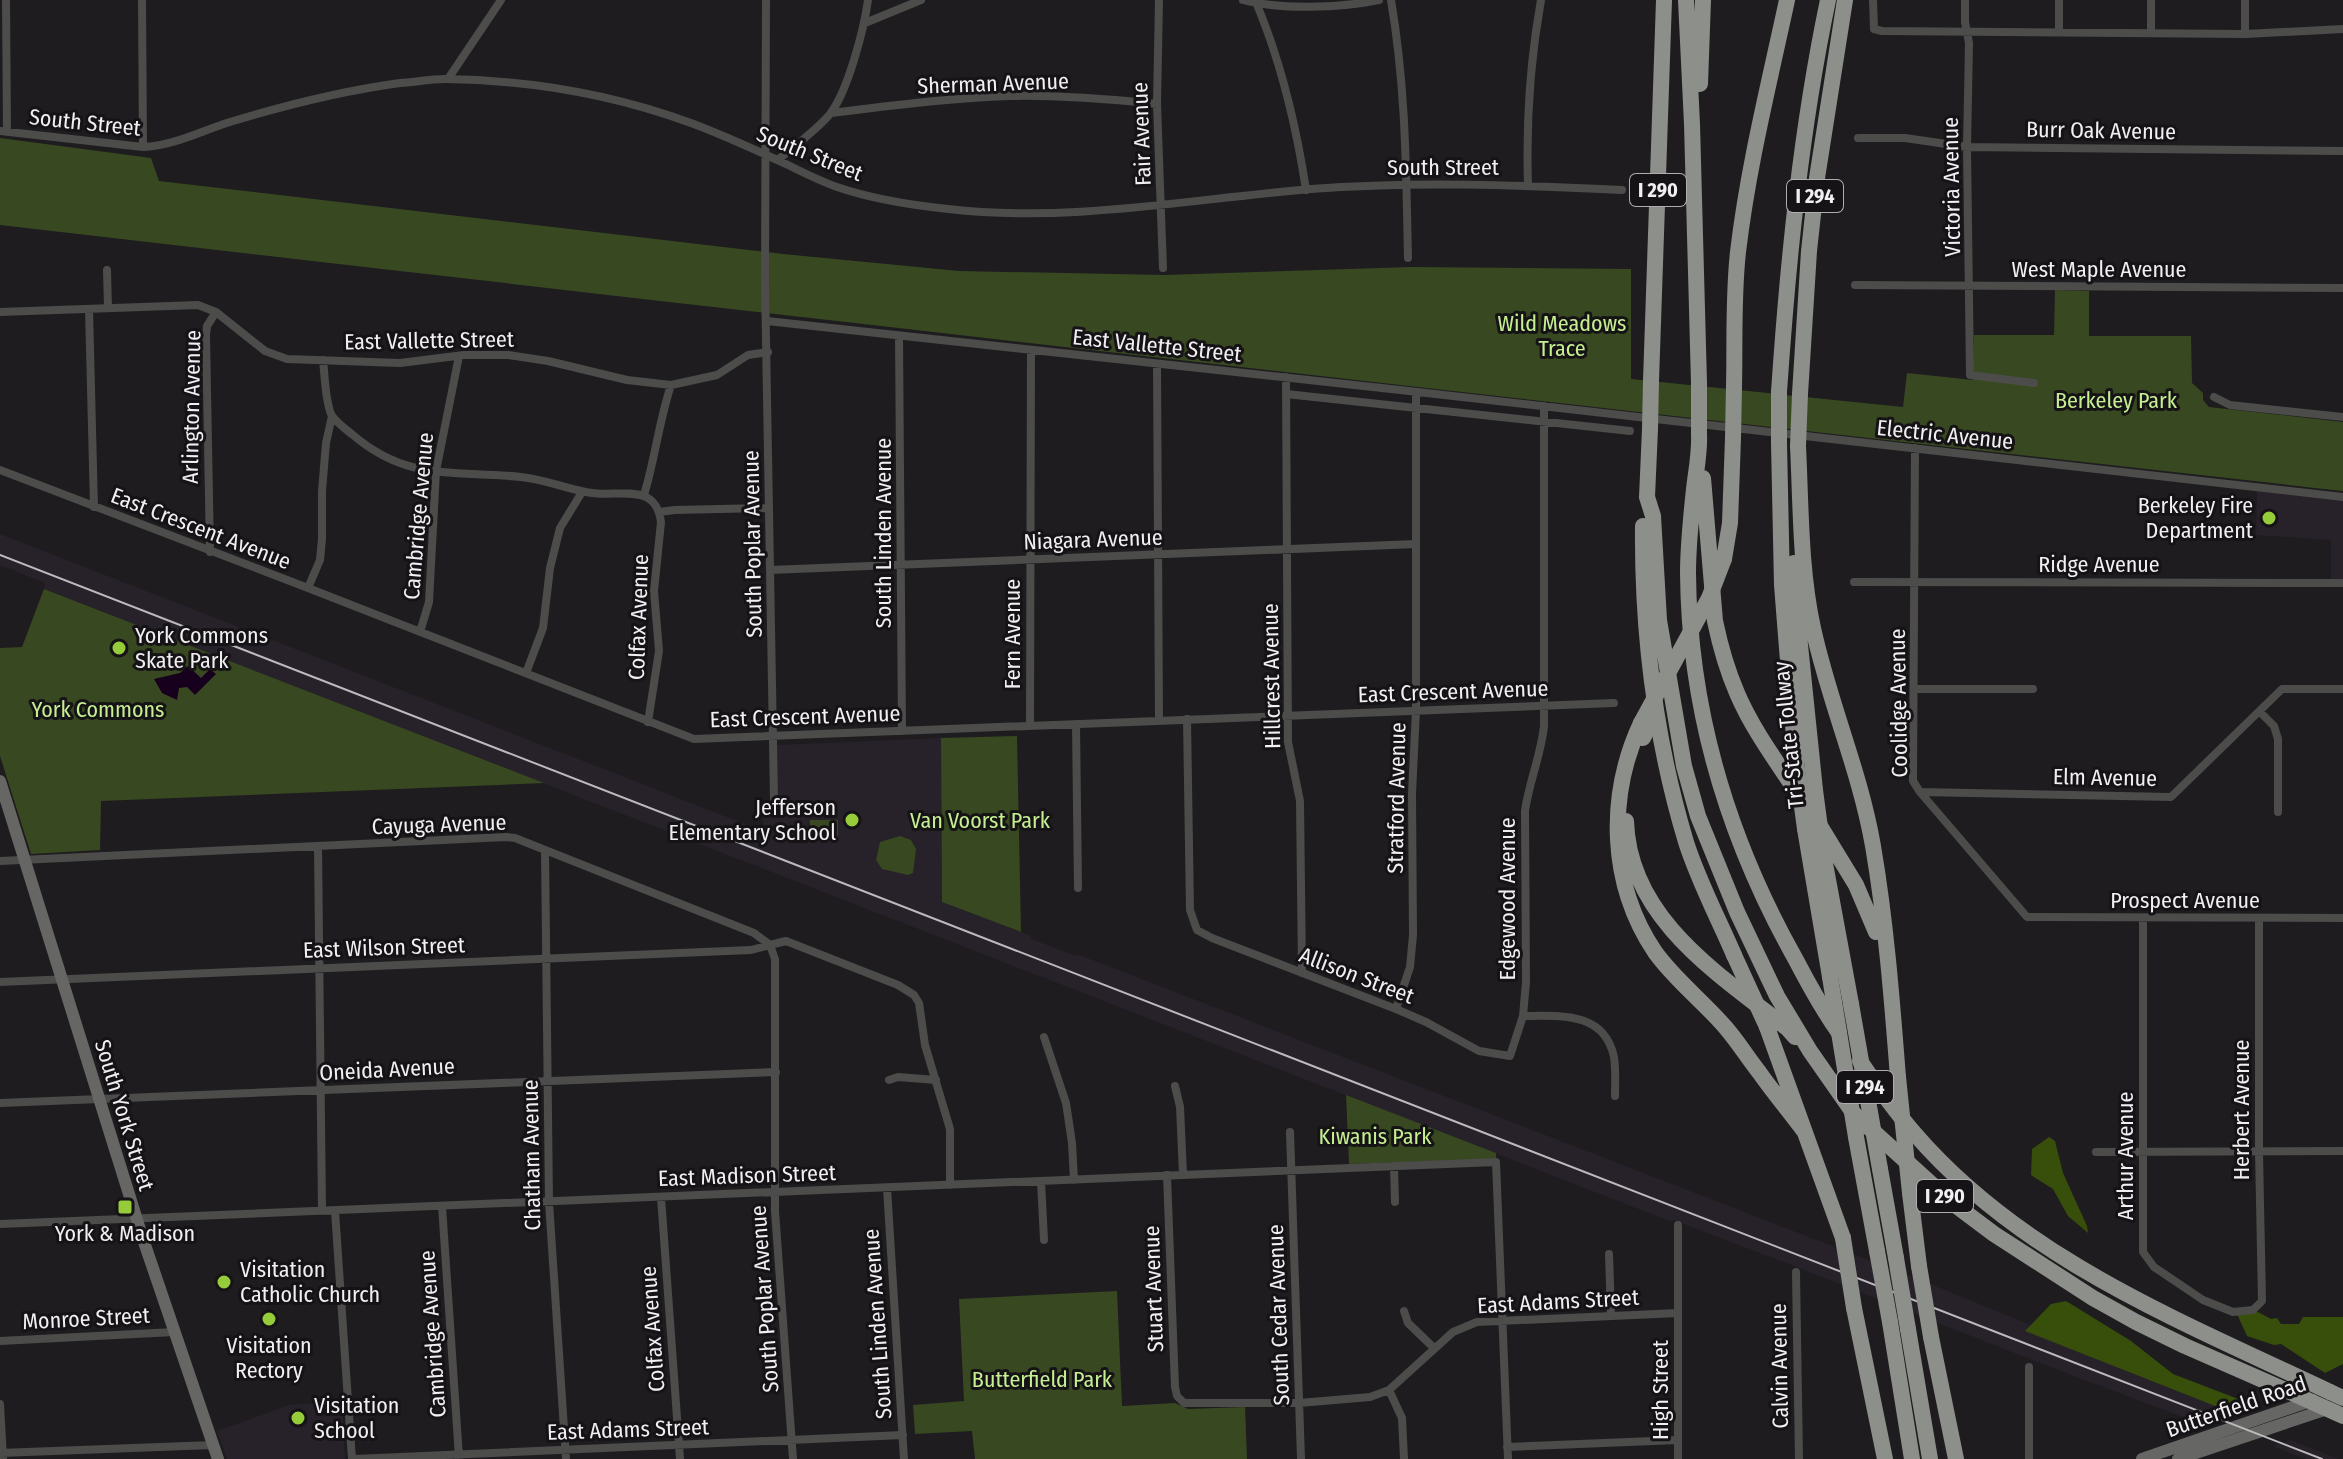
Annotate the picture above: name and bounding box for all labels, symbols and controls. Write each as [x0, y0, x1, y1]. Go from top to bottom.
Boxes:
street label: Sherman Avenue [917, 67, 1069, 100]
street label: Fair Avenue [1126, 82, 1157, 186]
street label: South Street [28, 103, 143, 142]
street label: Burr Oak Avenue [2026, 116, 2176, 145]
street label: Victoria Avenue [1937, 117, 1966, 257]
street label: South Street [753, 120, 868, 187]
street label: South Street [1387, 154, 1500, 181]
road number: I 290 [1630, 174, 1686, 206]
road number: I 294 [1787, 180, 1843, 212]
street label: West Maple Avenue [2012, 256, 2186, 283]
park label: Wild Meadows Trace [1498, 310, 1626, 362]
street label: East Vallette Street [1071, 323, 1244, 368]
street label: East Vallette Street [344, 326, 515, 355]
street label: Arlington Avenue [177, 330, 206, 484]
park label: Berkeley Park [2055, 387, 2178, 414]
street label: Electric Avenue [1875, 414, 2015, 455]
street label: Cambridge Avenue [398, 431, 439, 601]
street label: South Linden Avenue [870, 438, 897, 628]
street label: South Poplar Avenue [737, 450, 768, 638]
street label: East Crescent Avenue [107, 482, 295, 575]
place label: Berkeley Fire Department [2138, 492, 2254, 544]
marker: Berkeley Fire Department [2260, 509, 2278, 527]
street label: Niagara Avenue [1023, 524, 1163, 555]
street label: Ridge Avenue [2038, 551, 2160, 578]
street label: Colfax Avenue [623, 554, 654, 680]
street label: Fern Avenue [999, 579, 1026, 689]
street label: Hillcrest Avenue [1257, 603, 1286, 749]
place label: York Commons Skate Park [135, 622, 268, 674]
street label: Coolidge Avenue [1884, 628, 1913, 778]
marker: York Commons Skate Park [110, 639, 128, 657]
street label: Tri-State Tollway [1767, 660, 1810, 810]
street label: East Crescent Avenue [1357, 675, 1549, 708]
park label: York Commons [31, 696, 165, 723]
street label: East Crescent Avenue [709, 700, 901, 733]
street label: Stratford Avenue [1382, 722, 1411, 874]
street label: Elm Avenue [2053, 763, 2157, 792]
place label: Jefferson Elementary School [669, 794, 836, 846]
park label: Van Voorst Park [910, 807, 1051, 834]
street label: Cayuga Avenue [371, 809, 507, 840]
marker: Jefferson Elementary School [843, 811, 861, 829]
street label: Edgewood Avenue [1494, 817, 1521, 981]
street label: Prospect Avenue [2110, 887, 2260, 914]
street label: East Wilson Street [303, 931, 466, 964]
street label: Allison Street [1296, 941, 1419, 1010]
street label: South York Street [89, 1036, 161, 1195]
street label: Herbert Avenue [2228, 1040, 2255, 1180]
street label: Oneida Avenue [319, 1052, 455, 1087]
road number: I 294 [1837, 1071, 1893, 1103]
street label: Chatham Avenue [517, 1079, 546, 1231]
street label: Arthur Avenue [2112, 1092, 2139, 1220]
park label: Kiwanis Park [1319, 1123, 1432, 1150]
street label: East Madison Street [658, 1159, 837, 1192]
road number: I 290 [1917, 1180, 1973, 1212]
marker: York & Madison [116, 1198, 134, 1216]
street label: South Poplar Avenue [744, 1204, 785, 1393]
place label: York & Madison [55, 1220, 195, 1247]
street label: South Cedar Avenue [1262, 1224, 1295, 1406]
street label: Stuart Avenue [1138, 1225, 1169, 1353]
street label: South Linden Avenue [857, 1228, 898, 1420]
street label: Cambridge Avenue [413, 1249, 452, 1418]
place label: Visitation Catholic Church [240, 1256, 380, 1308]
street label: Colfax Avenue [635, 1265, 670, 1393]
marker: Visitation Catholic Church [215, 1273, 233, 1291]
street label: East Adams Street [1476, 1284, 1641, 1319]
street label: Monroe Street [22, 1302, 151, 1335]
street label: Calvin Avenue [1765, 1303, 1794, 1429]
marker: Visitation Rectory [260, 1310, 278, 1328]
place label: Visitation Rectory [226, 1332, 312, 1384]
street label: High Street [1647, 1339, 1674, 1440]
park label: Butterfield Park [972, 1366, 1113, 1393]
street label: Butterfield Road [2162, 1370, 2310, 1443]
place label: Visitation School [314, 1392, 399, 1444]
marker: Visitation School [289, 1409, 307, 1427]
street label: East Adams Street [547, 1413, 710, 1446]

